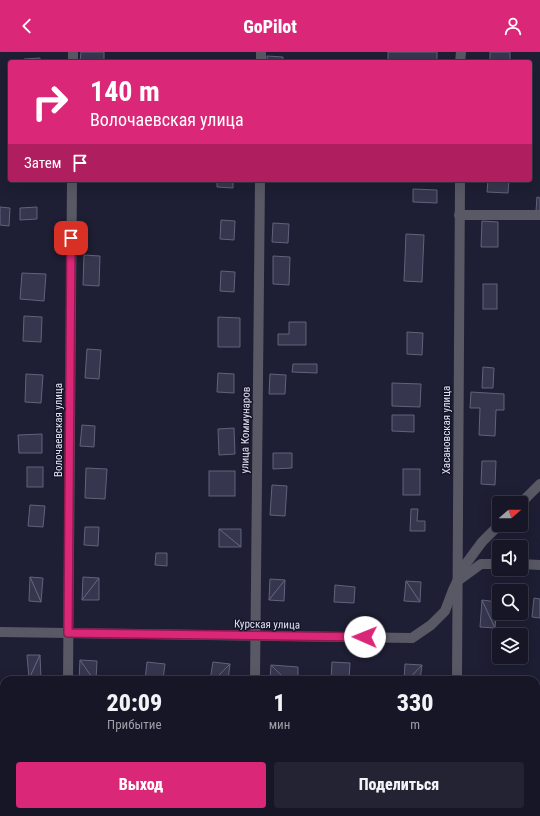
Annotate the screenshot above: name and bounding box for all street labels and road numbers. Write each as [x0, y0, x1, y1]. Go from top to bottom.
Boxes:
street label: Волочаевская улица [52, 383, 65, 477]
street label: улица Коммунаров [238, 386, 253, 474]
street label: Хасановская улица [440, 386, 453, 474]
street label: Курская улица [234, 617, 300, 632]

